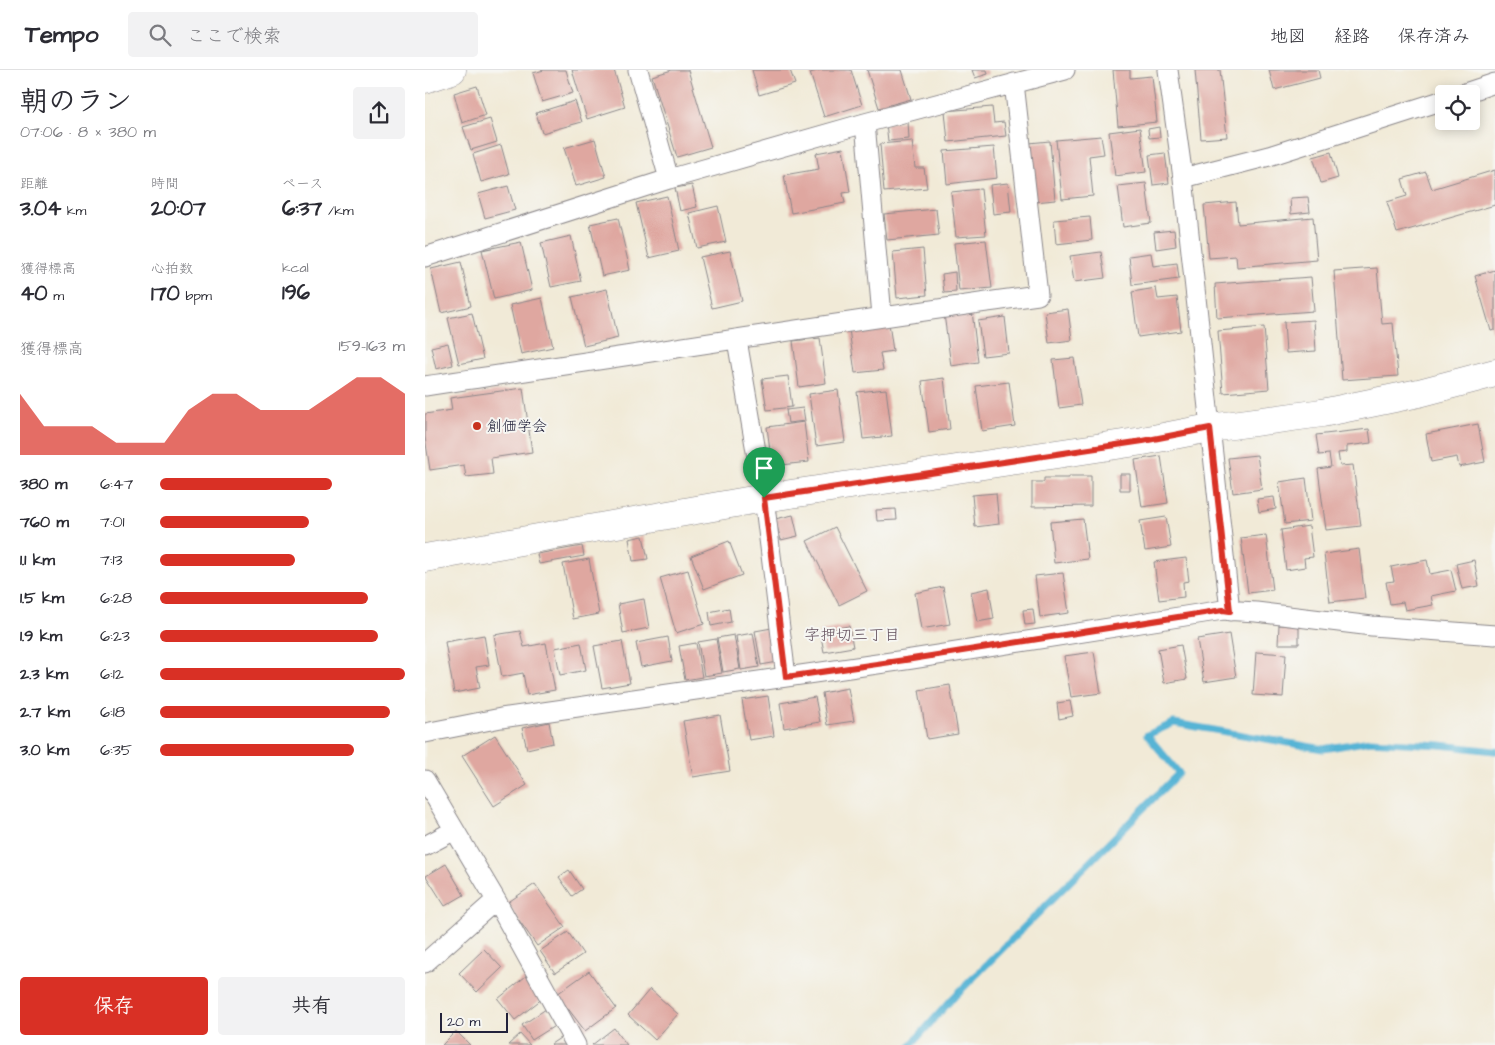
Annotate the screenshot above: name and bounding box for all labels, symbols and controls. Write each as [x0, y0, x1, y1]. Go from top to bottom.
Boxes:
search box [128, 12, 478, 57]
text: Tempo [25, 18, 98, 52]
icon: search [146, 21, 174, 49]
text: ここで検索 [186, 23, 282, 50]
text: 地図 [1270, 24, 1306, 49]
text: 経路 [1334, 24, 1370, 49]
text: 保存済み [1398, 24, 1470, 49]
text: 朝のラン [20, 82, 132, 121]
map controls [1435, 85, 1480, 130]
button: locate [1435, 85, 1480, 130]
button: share [353, 87, 405, 139]
text: 07:06 · 8 × 380 m [20, 121, 156, 143]
text: 距離 [20, 174, 48, 194]
text: 時間 [151, 174, 179, 194]
text: ペース [282, 174, 323, 194]
text: 3.04 [20, 194, 61, 223]
text: 20:07 [151, 194, 206, 223]
text: 6:37 [282, 194, 322, 223]
text: km [61, 201, 86, 221]
text: /km [322, 201, 354, 221]
text: kcal [282, 258, 309, 278]
text: 獲得標高 [20, 259, 76, 279]
text: 心拍数 [151, 259, 193, 279]
text: 196 [282, 278, 310, 307]
text: 40 [20, 279, 48, 308]
text: 170 [151, 279, 180, 308]
text: m [48, 286, 64, 306]
text: bpm [180, 286, 212, 306]
text: 159–163 m [338, 335, 405, 357]
text: 獲得標高 [20, 338, 84, 360]
place label: 創価学会 [487, 416, 547, 437]
marker: 創価学会 [471, 420, 483, 432]
pin [743, 447, 785, 498]
icon: arrive [750, 454, 778, 482]
text: 380 m [20, 473, 67, 495]
text: 6:47 [100, 473, 133, 495]
text: 760 m [20, 511, 69, 533]
text: 7:01 [100, 511, 125, 533]
text: 1.1 km [20, 549, 55, 571]
text: 7:13 [100, 549, 123, 571]
text: 1.5 km [20, 587, 64, 609]
text: 6:28 [100, 587, 132, 609]
district label: 字押切三丁目 [804, 624, 900, 646]
text: 1.9 km [20, 625, 62, 647]
text: 6:23 [100, 625, 130, 647]
text: 2.3 km [20, 663, 68, 685]
text: 6:12 [100, 663, 124, 685]
text: 2.7 km [20, 701, 70, 723]
text: 6:18 [100, 701, 125, 723]
text: 3.0 km [20, 739, 69, 761]
text: 6:35 [100, 739, 132, 761]
button: 保存 [20, 977, 208, 1035]
button: 共有 [218, 977, 405, 1035]
scale bar [440, 1010, 507, 1033]
text: 20 m [447, 1012, 480, 1032]

